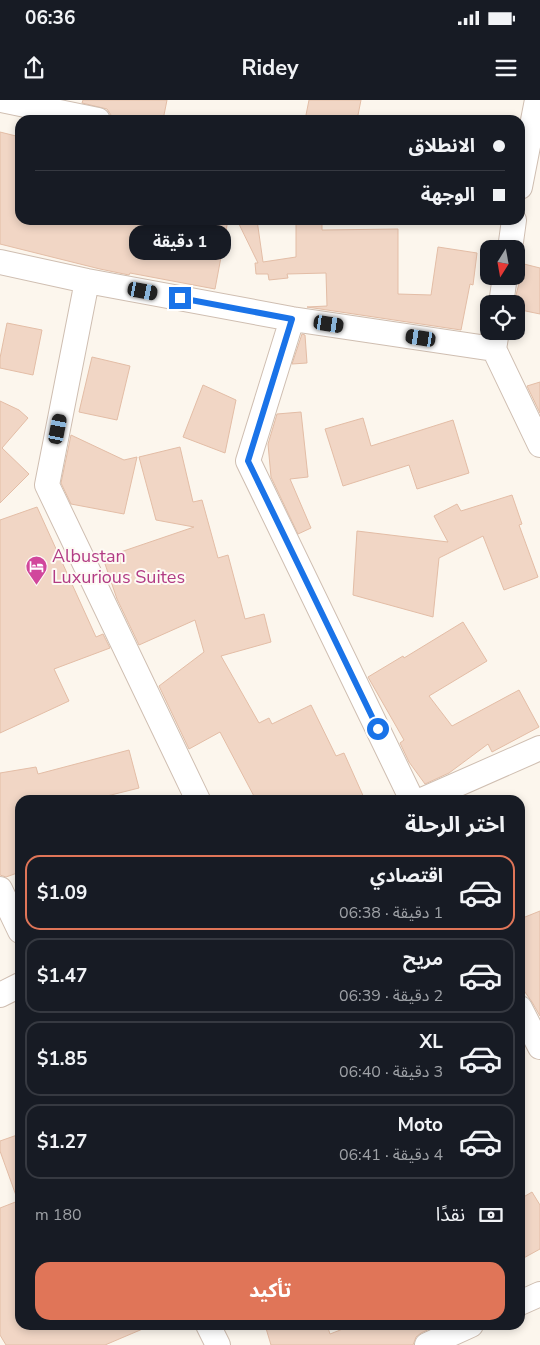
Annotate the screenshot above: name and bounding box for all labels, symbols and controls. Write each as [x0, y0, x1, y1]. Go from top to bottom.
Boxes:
text: 06:36 [25, 5, 75, 31]
text: Ridey [241, 53, 299, 83]
icon: share [20, 54, 48, 82]
icon: menu [492, 54, 520, 82]
text: الانطلاق [409, 133, 475, 159]
text: الوجهة [421, 182, 475, 208]
callout: 1 دقيقة [129, 226, 231, 260]
text: 1 دقيقة [153, 231, 207, 253]
north arrow [480, 240, 525, 285]
map controls [480, 240, 525, 340]
car [126, 281, 159, 301]
route end [169, 287, 191, 309]
button: locate [480, 295, 525, 340]
car [313, 314, 344, 334]
car [405, 328, 436, 348]
car [47, 413, 68, 445]
place label: Albustan Luxurious Suites [52, 544, 185, 589]
hotel icon: Albustan Luxurious Suites [24, 554, 48, 585]
route start [367, 718, 389, 740]
text: اختر الرحلة [405, 810, 505, 840]
text: اقتصادي [370, 863, 443, 889]
icon: car [458, 870, 503, 915]
text: $1.09 [37, 880, 87, 906]
text: 1 دقيقة · 06:38 [339, 902, 443, 924]
text: مريح [403, 946, 443, 972]
icon: car [458, 953, 503, 998]
text: $1.47 [37, 963, 87, 989]
text: 2 دقيقة · 06:39 [339, 985, 443, 1007]
text: XL [420, 1029, 443, 1055]
icon: car [458, 1036, 503, 1081]
text: $1.85 [37, 1046, 87, 1072]
text: 3 دقيقة · 06:40 [339, 1061, 443, 1083]
text: Moto [398, 1112, 443, 1138]
icon: car [458, 1119, 503, 1164]
text: $1.27 [37, 1129, 87, 1155]
text: 4 دقيقة · 06:41 [339, 1144, 443, 1166]
icon: cash [477, 1201, 505, 1229]
text: نقدًا [436, 1202, 465, 1228]
text: 180 m [35, 1204, 82, 1226]
button: تأكيد [35, 1262, 505, 1320]

